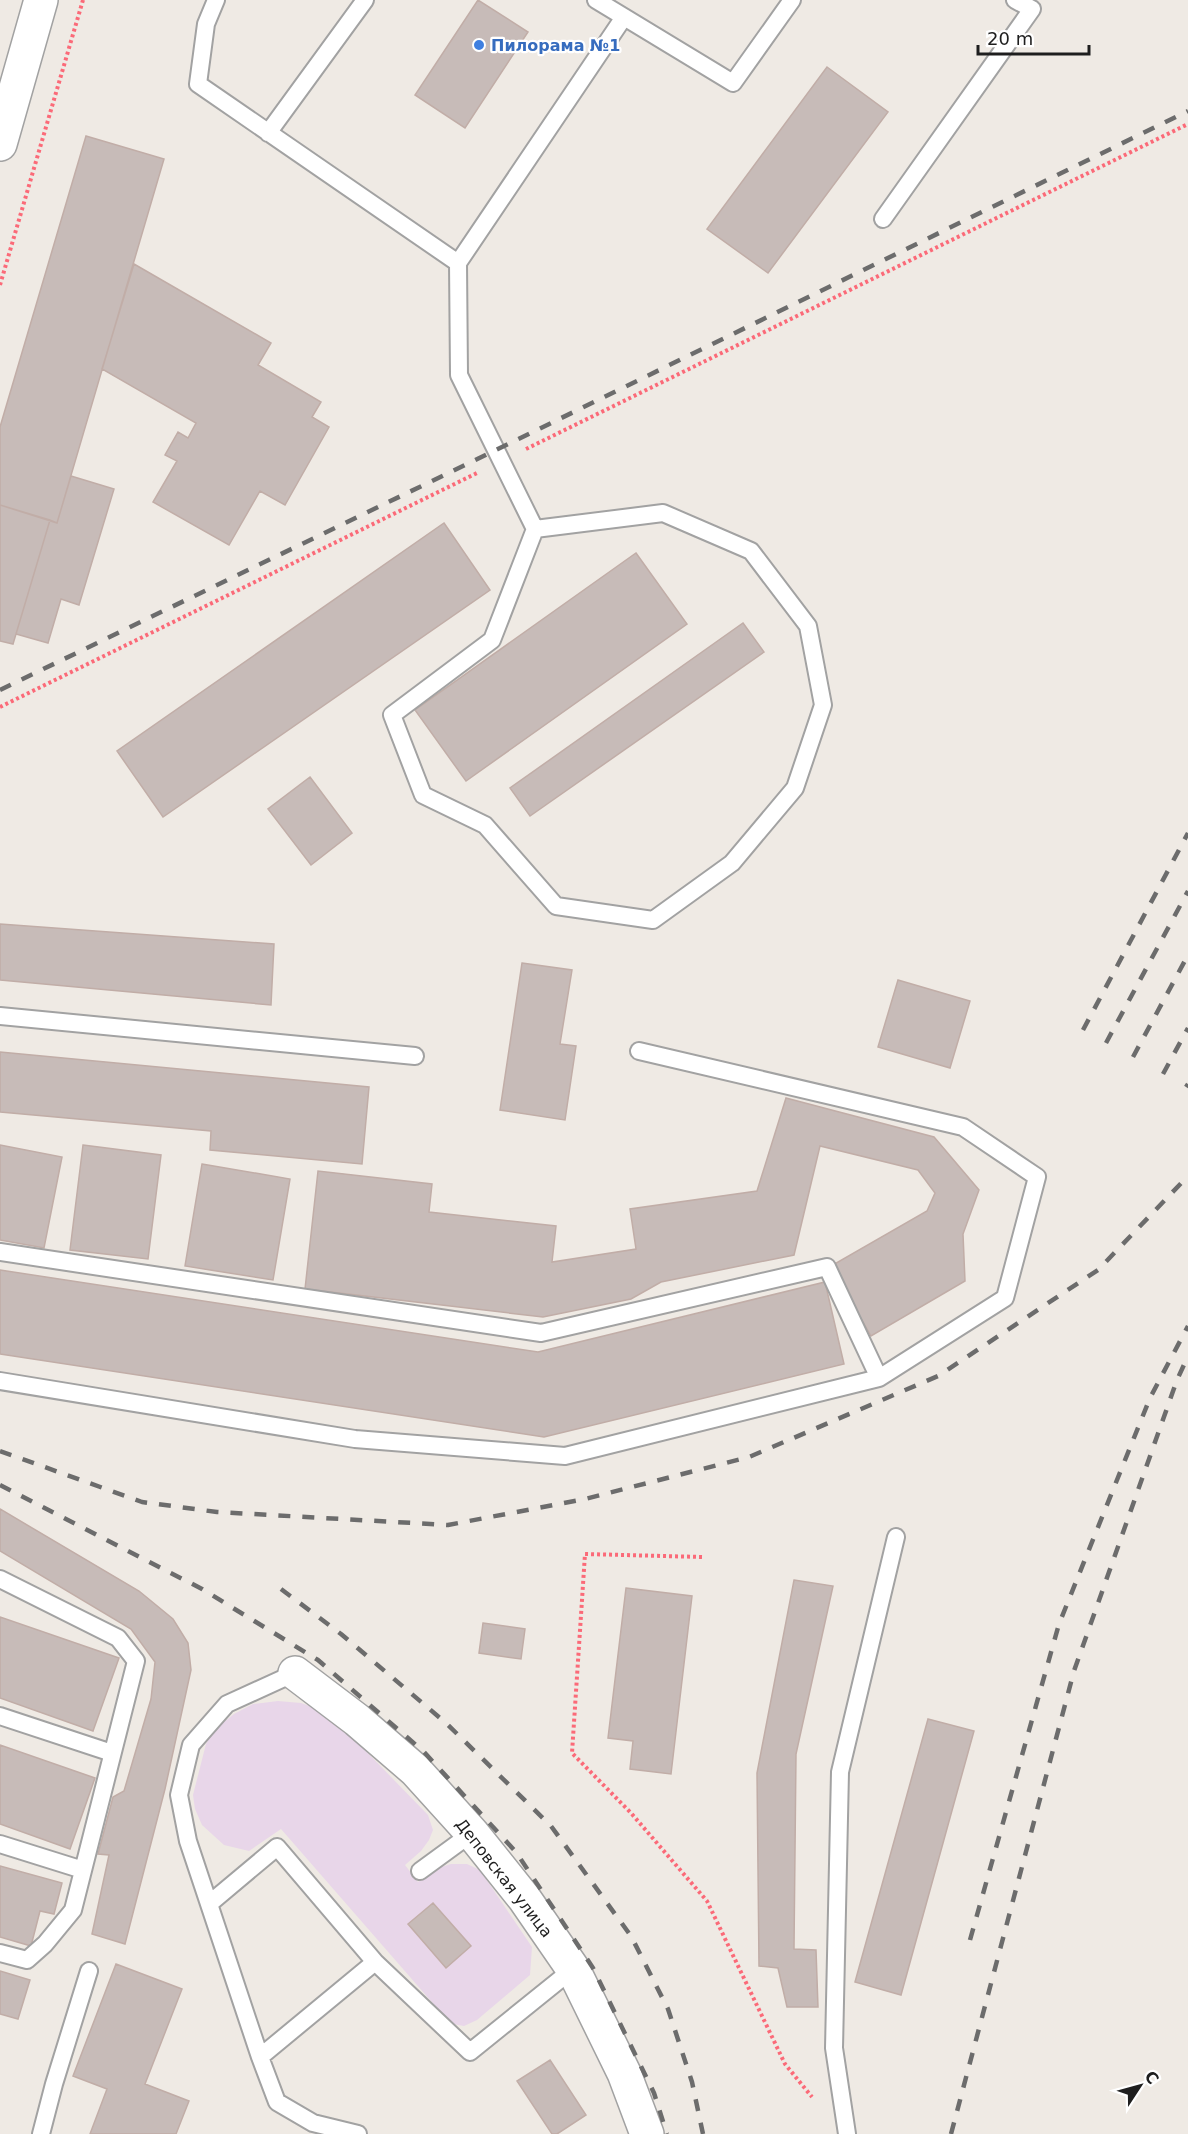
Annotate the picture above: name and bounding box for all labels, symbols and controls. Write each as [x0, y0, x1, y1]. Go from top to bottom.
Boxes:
scale bar [978, 18, 1089, 56]
text: 20 m [987, 28, 1033, 49]
place label: Пилорама №1 [491, 36, 620, 55]
marker: Пилорама №1 [472, 38, 486, 52]
street label: Деповская улица [452, 1815, 556, 1941]
north arrow [1110, 2056, 1170, 2116]
text: С [1141, 2067, 1163, 2088]

